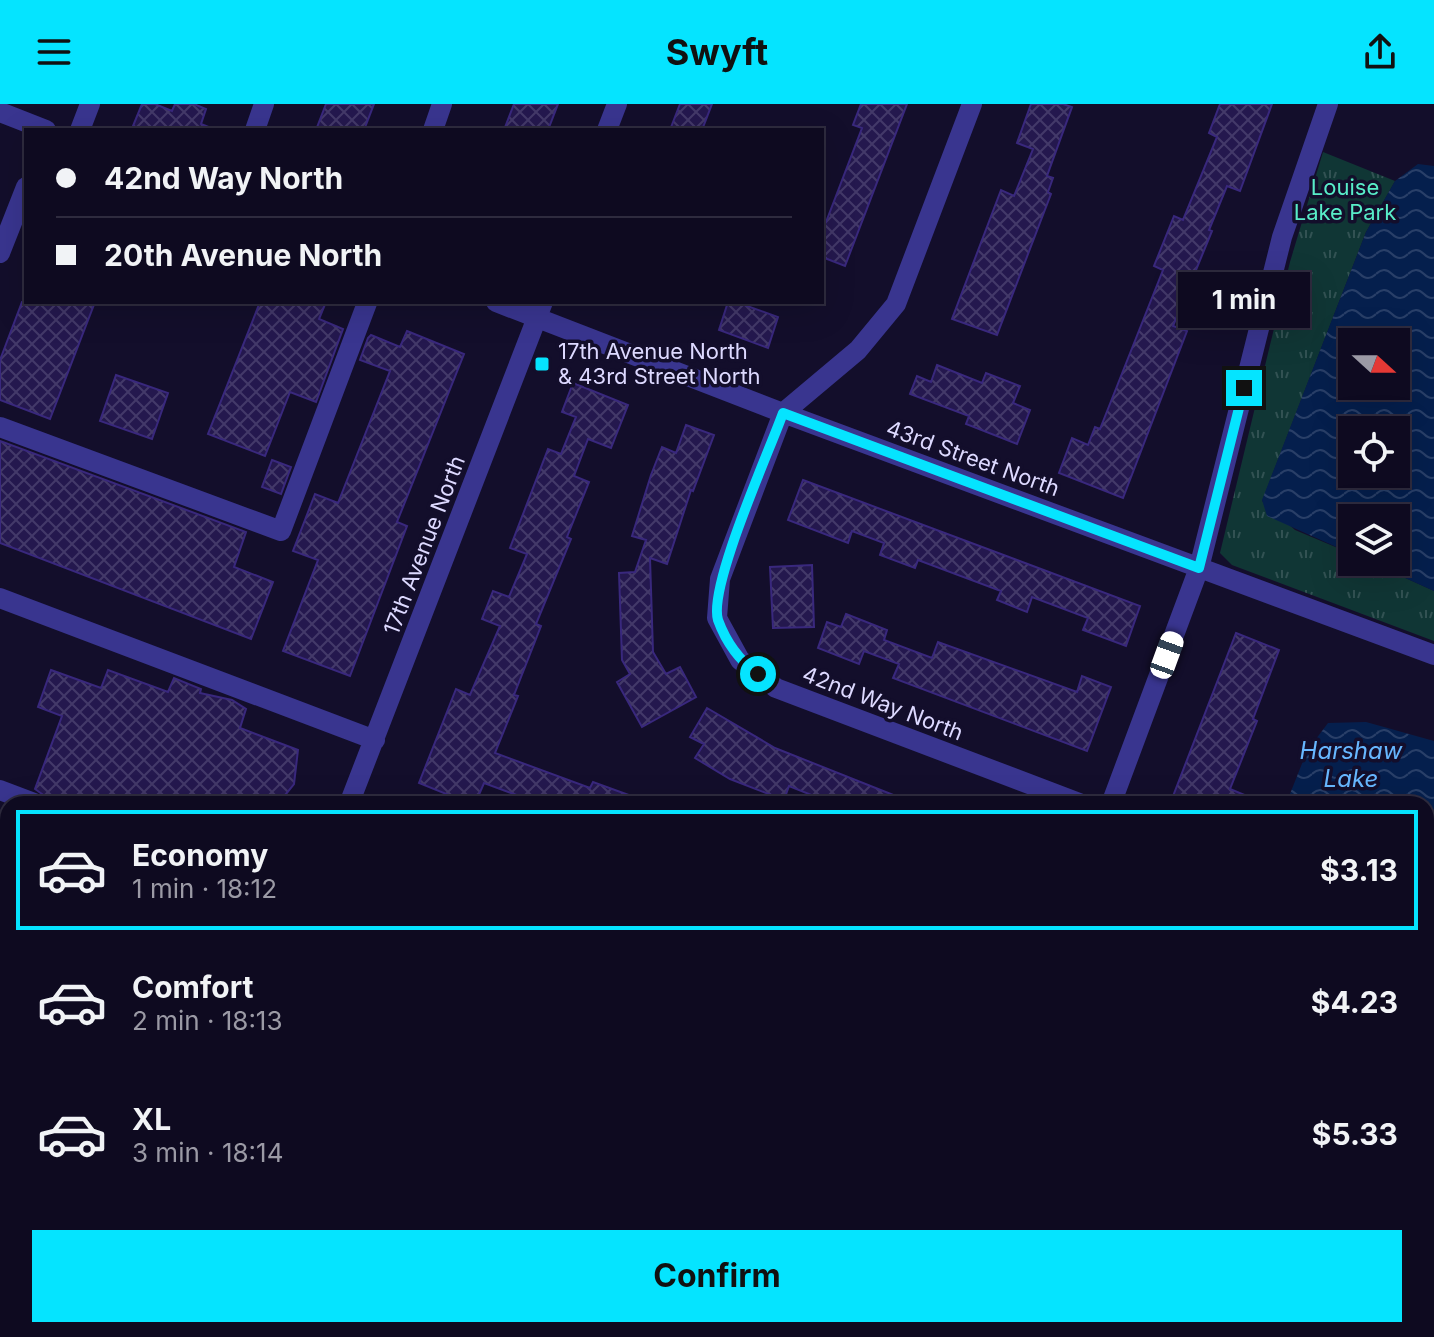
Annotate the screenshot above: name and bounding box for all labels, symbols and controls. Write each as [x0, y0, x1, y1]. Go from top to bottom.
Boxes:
icon: menu [32, 30, 76, 74]
text: Swyft [666, 30, 768, 74]
icon: share [1358, 30, 1402, 74]
text: 42nd Way North [104, 160, 343, 196]
park label: Louise Lake Park [1294, 174, 1396, 225]
text: 20th Avenue North [104, 237, 382, 273]
callout: 1 min [1178, 272, 1310, 328]
text: 1 min [1212, 284, 1276, 315]
north arrow [1338, 328, 1410, 400]
map controls [1338, 328, 1410, 576]
place label: 17th Avenue North & 43rd Street North [558, 338, 761, 389]
marker: 17th Avenue North & 43rd Street North [533, 355, 551, 373]
route end [1226, 370, 1262, 406]
street label: 43rd Street North [883, 415, 1063, 501]
button: locate [1338, 416, 1410, 488]
street label: 17th Avenue North [378, 452, 470, 638]
button: layers [1338, 504, 1410, 576]
car [1148, 628, 1186, 682]
route start [740, 656, 776, 692]
street label: 42nd Way North [799, 660, 967, 746]
water label: Harshaw Lake [1300, 736, 1403, 793]
icon: car [36, 834, 108, 906]
text: Economy [132, 837, 268, 873]
text: $3.13 [1320, 852, 1398, 888]
text: 1 min · 18:12 [132, 873, 277, 904]
icon: car [36, 966, 108, 1038]
text: Comfort [132, 969, 253, 1005]
text: $4.23 [1311, 984, 1398, 1020]
text: 2 min · 18:13 [132, 1005, 283, 1036]
icon: car [36, 1098, 108, 1170]
text: XL [132, 1101, 171, 1137]
text: $5.33 [1312, 1116, 1398, 1152]
text: 3 min · 18:14 [132, 1137, 283, 1168]
button: Confirm [32, 1230, 1402, 1322]

